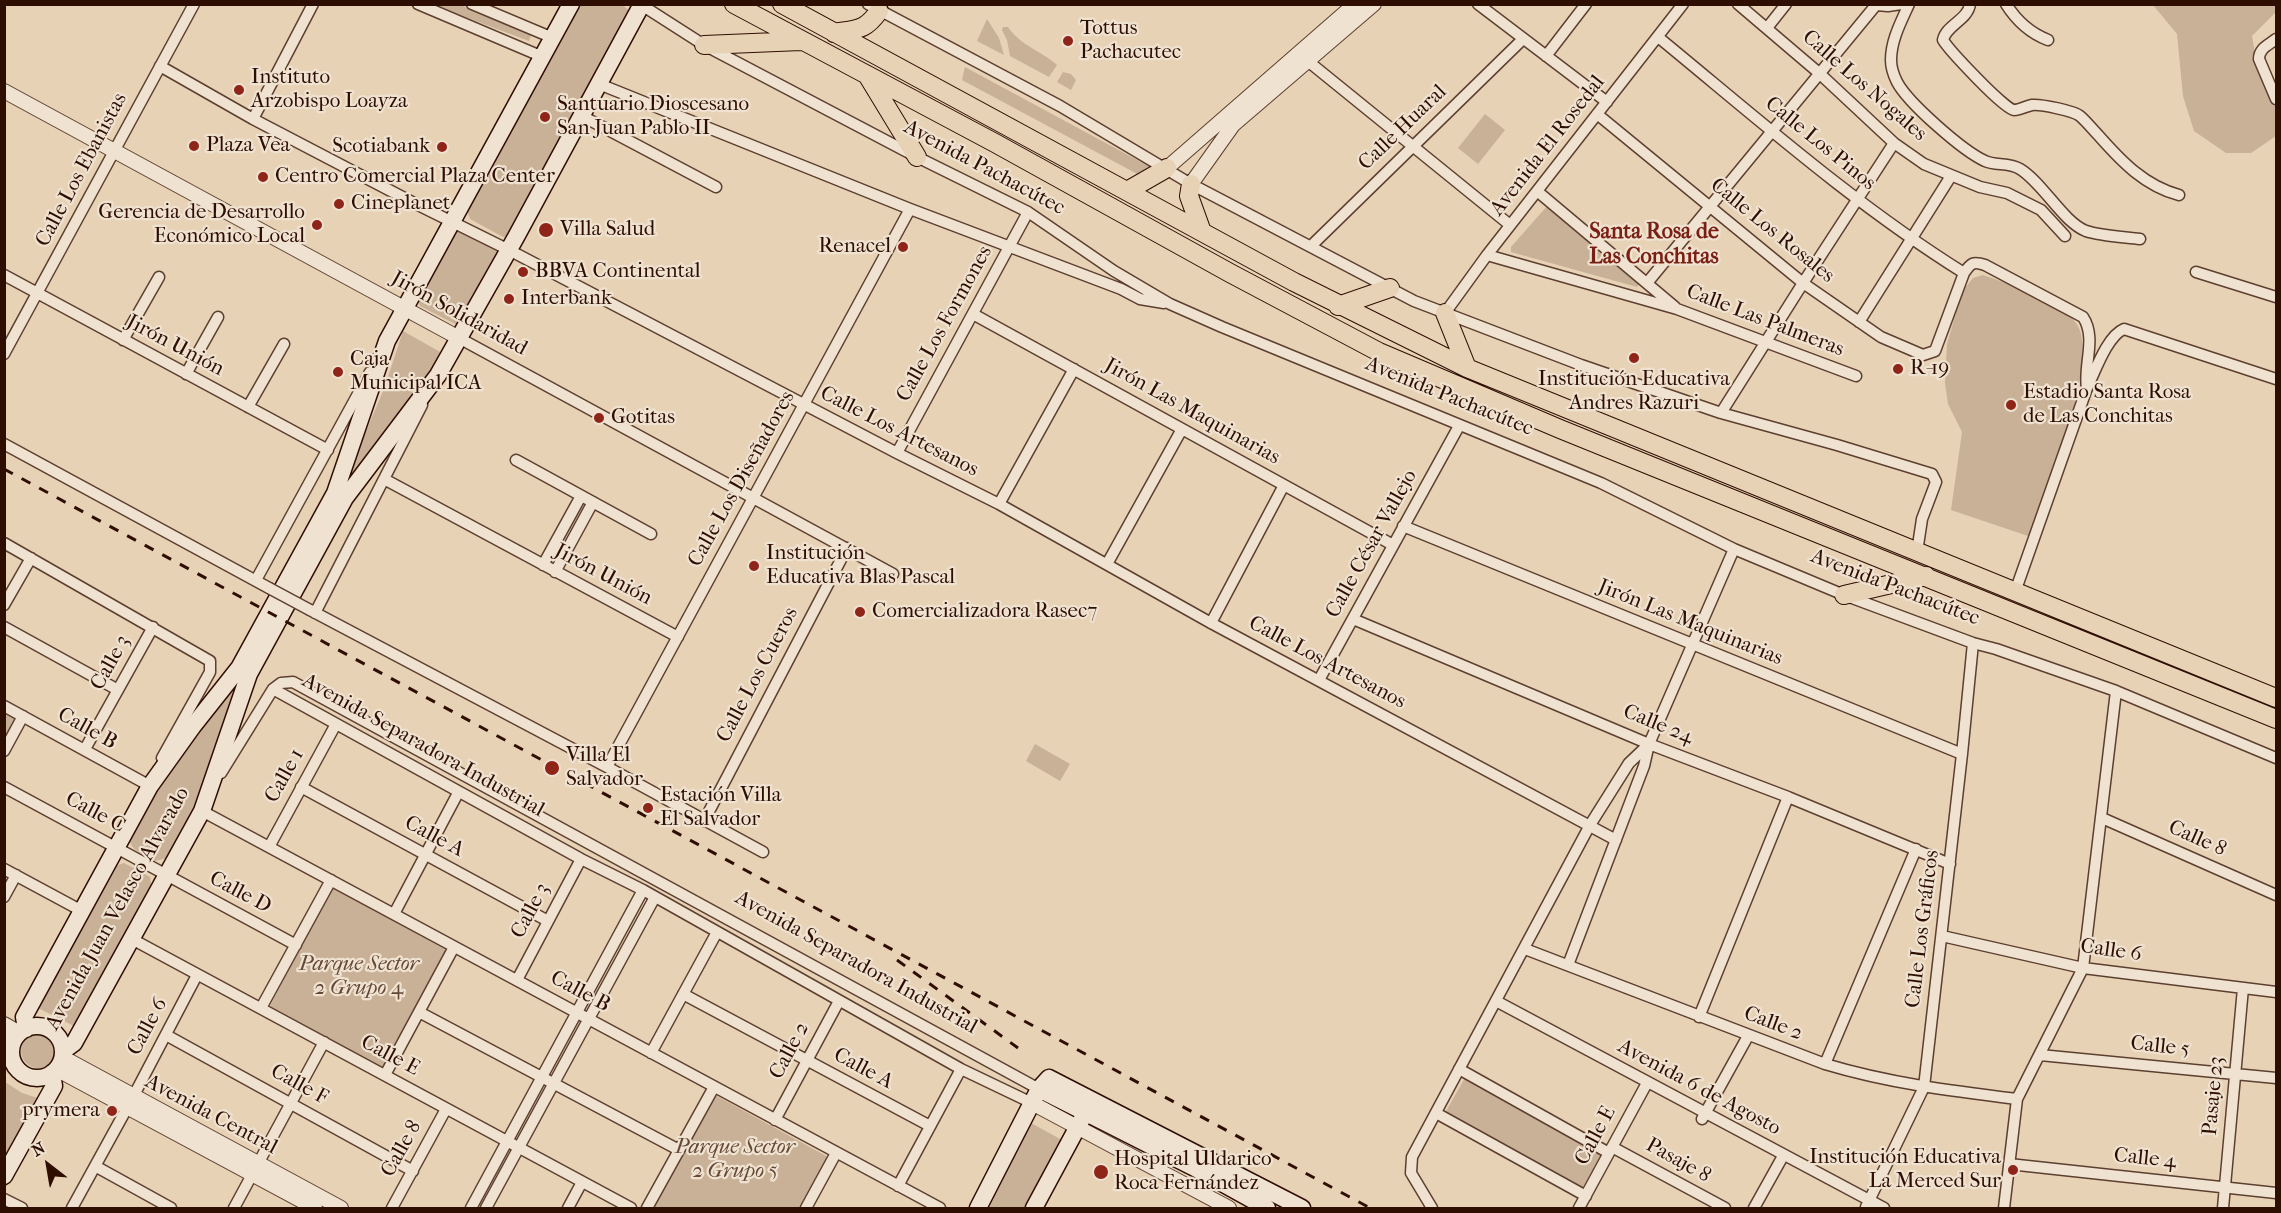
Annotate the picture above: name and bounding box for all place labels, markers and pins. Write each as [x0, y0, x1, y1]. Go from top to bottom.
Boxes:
place label: Tottus Pachacutec [1080, 16, 1181, 66]
marker: Tottus Pachacutec [1061, 34, 1075, 48]
place label: Instituto Arzobispo Loayza [251, 65, 408, 115]
marker: Instituto Arzobispo Loayza [232, 83, 246, 97]
place label: Santuario Dioscesano San Juan Pablo II [557, 92, 749, 142]
marker: Santuario Dioscesano San Juan Pablo II [538, 110, 552, 124]
place label: Plaza Vea [206, 133, 290, 159]
place label: Scotiabank [332, 134, 430, 160]
marker: Plaza Vea [187, 139, 201, 153]
marker: Scotiabank [435, 140, 449, 154]
place label: Centro Comercial Plaza Center [275, 164, 555, 190]
marker: Centro Comercial Plaza Center [256, 170, 270, 184]
place label: Cineplanet [351, 191, 450, 217]
marker: Cineplanet [332, 197, 346, 211]
place label: Gerencia de Desarrollo Económico Local [98, 200, 305, 250]
place label: Villa Salud [560, 217, 655, 243]
marker: Gerencia de Desarrollo Económico Local [310, 218, 324, 232]
marker: Villa Salud [537, 221, 555, 239]
place label: Renacel [818, 234, 891, 260]
marker: Renacel [896, 240, 910, 254]
place label: BBVA Continental [535, 259, 701, 285]
marker: BBVA Continental [516, 265, 530, 279]
place label: Interbank [521, 286, 612, 312]
marker: Interbank [502, 292, 516, 306]
place label: Caja Municipal ICA [350, 347, 482, 397]
marker: Institución Educativa Andres Razuri [1627, 351, 1641, 365]
place label: R-19 [1910, 356, 1949, 382]
marker: R-19 [1891, 362, 1905, 376]
marker: Caja Municipal ICA [331, 365, 345, 379]
place label: Institución Educativa Andres Razuri [1538, 367, 1730, 417]
place label: Estadio Santa Rosa de Las Conchitas [2023, 380, 2191, 430]
marker: Estadio Santa Rosa de Las Conchitas [2004, 398, 2018, 412]
place label: Gotitas [611, 405, 675, 431]
marker: Gotitas [592, 411, 606, 425]
place label: Institución Educativa Blas Pascal [766, 541, 955, 591]
marker: Institución Educativa Blas Pascal [747, 559, 761, 573]
place label: Comercializadora Rasec7 [872, 599, 1097, 625]
marker: Comercializadora Rasec7 [853, 605, 867, 619]
place label: Villa El Salvador [566, 743, 643, 793]
marker: Villa El Salvador [543, 759, 561, 777]
place label: Estación Villa El Salvador [660, 783, 781, 833]
marker: Estación Villa El Salvador [641, 801, 655, 815]
place label: prymera [22, 1098, 100, 1124]
marker: prymera [105, 1104, 119, 1118]
place label: Institución Educativa La Merced Sur [1809, 1145, 2001, 1195]
place label: Hospital Uldarico Roca Fernández [1114, 1147, 1272, 1197]
marker: Hospital Uldarico Roca Fernández [1092, 1163, 1110, 1181]
marker: Institución Educativa La Merced Sur [2006, 1163, 2020, 1177]

